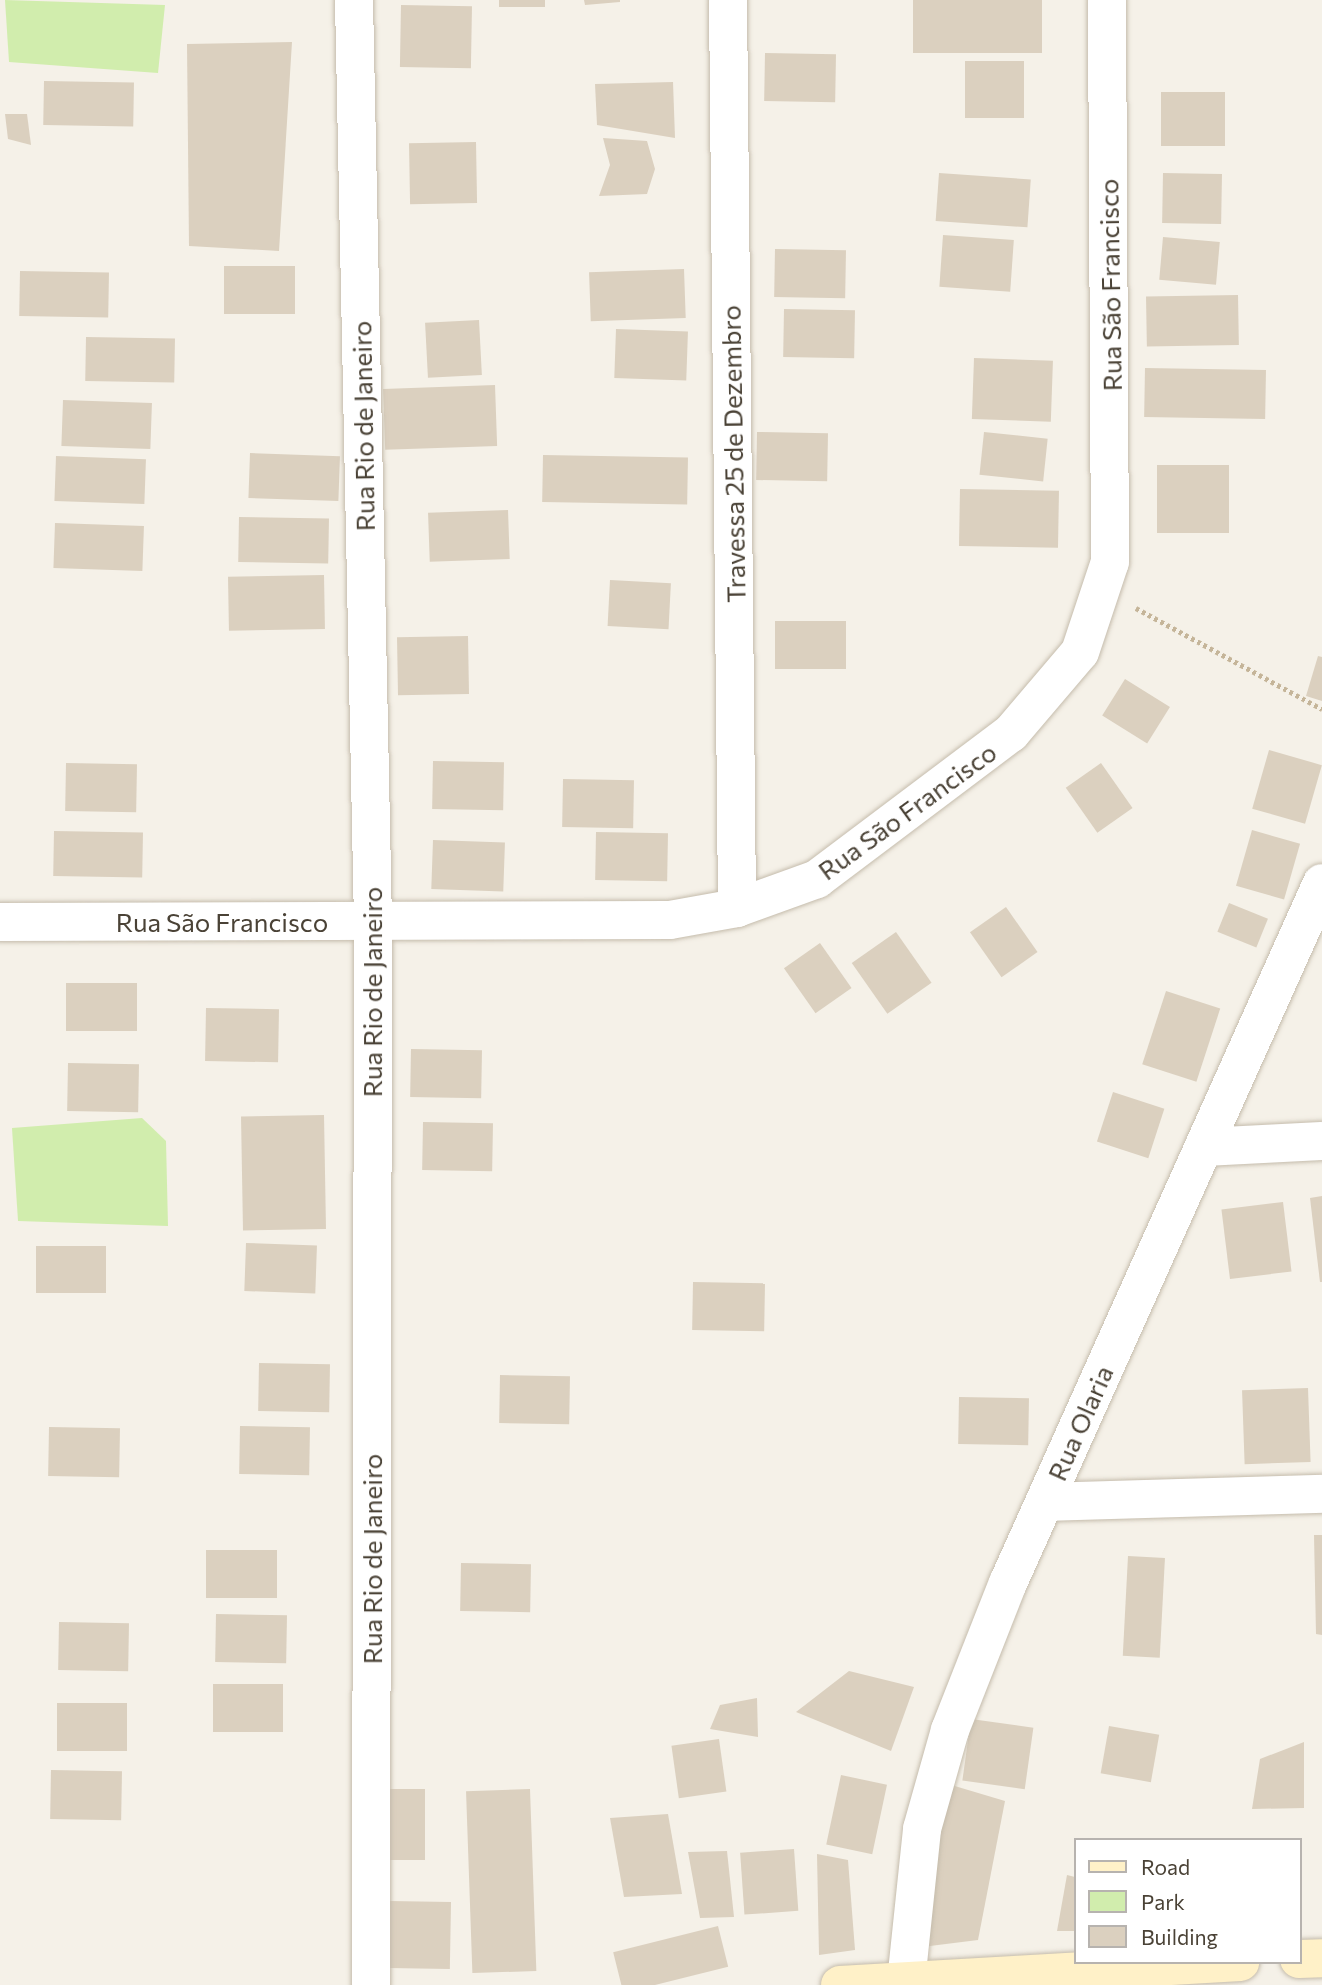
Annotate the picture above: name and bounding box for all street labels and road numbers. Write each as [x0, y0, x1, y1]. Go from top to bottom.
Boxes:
street label: Rua São Francisco [1093, 178, 1127, 392]
street label: Travessa 25 de Dezembro [715, 305, 751, 603]
street label: Rua Rio de Janeiro [346, 320, 380, 532]
street label: Rua São Francisco [812, 736, 1002, 886]
street label: Rua Rio de Janeiro [356, 887, 388, 1097]
street label: Rua São Francisco [116, 906, 328, 938]
street label: Rua Olaria [1041, 1361, 1119, 1485]
street label: Rua Rio de Janeiro [356, 1454, 388, 1664]

